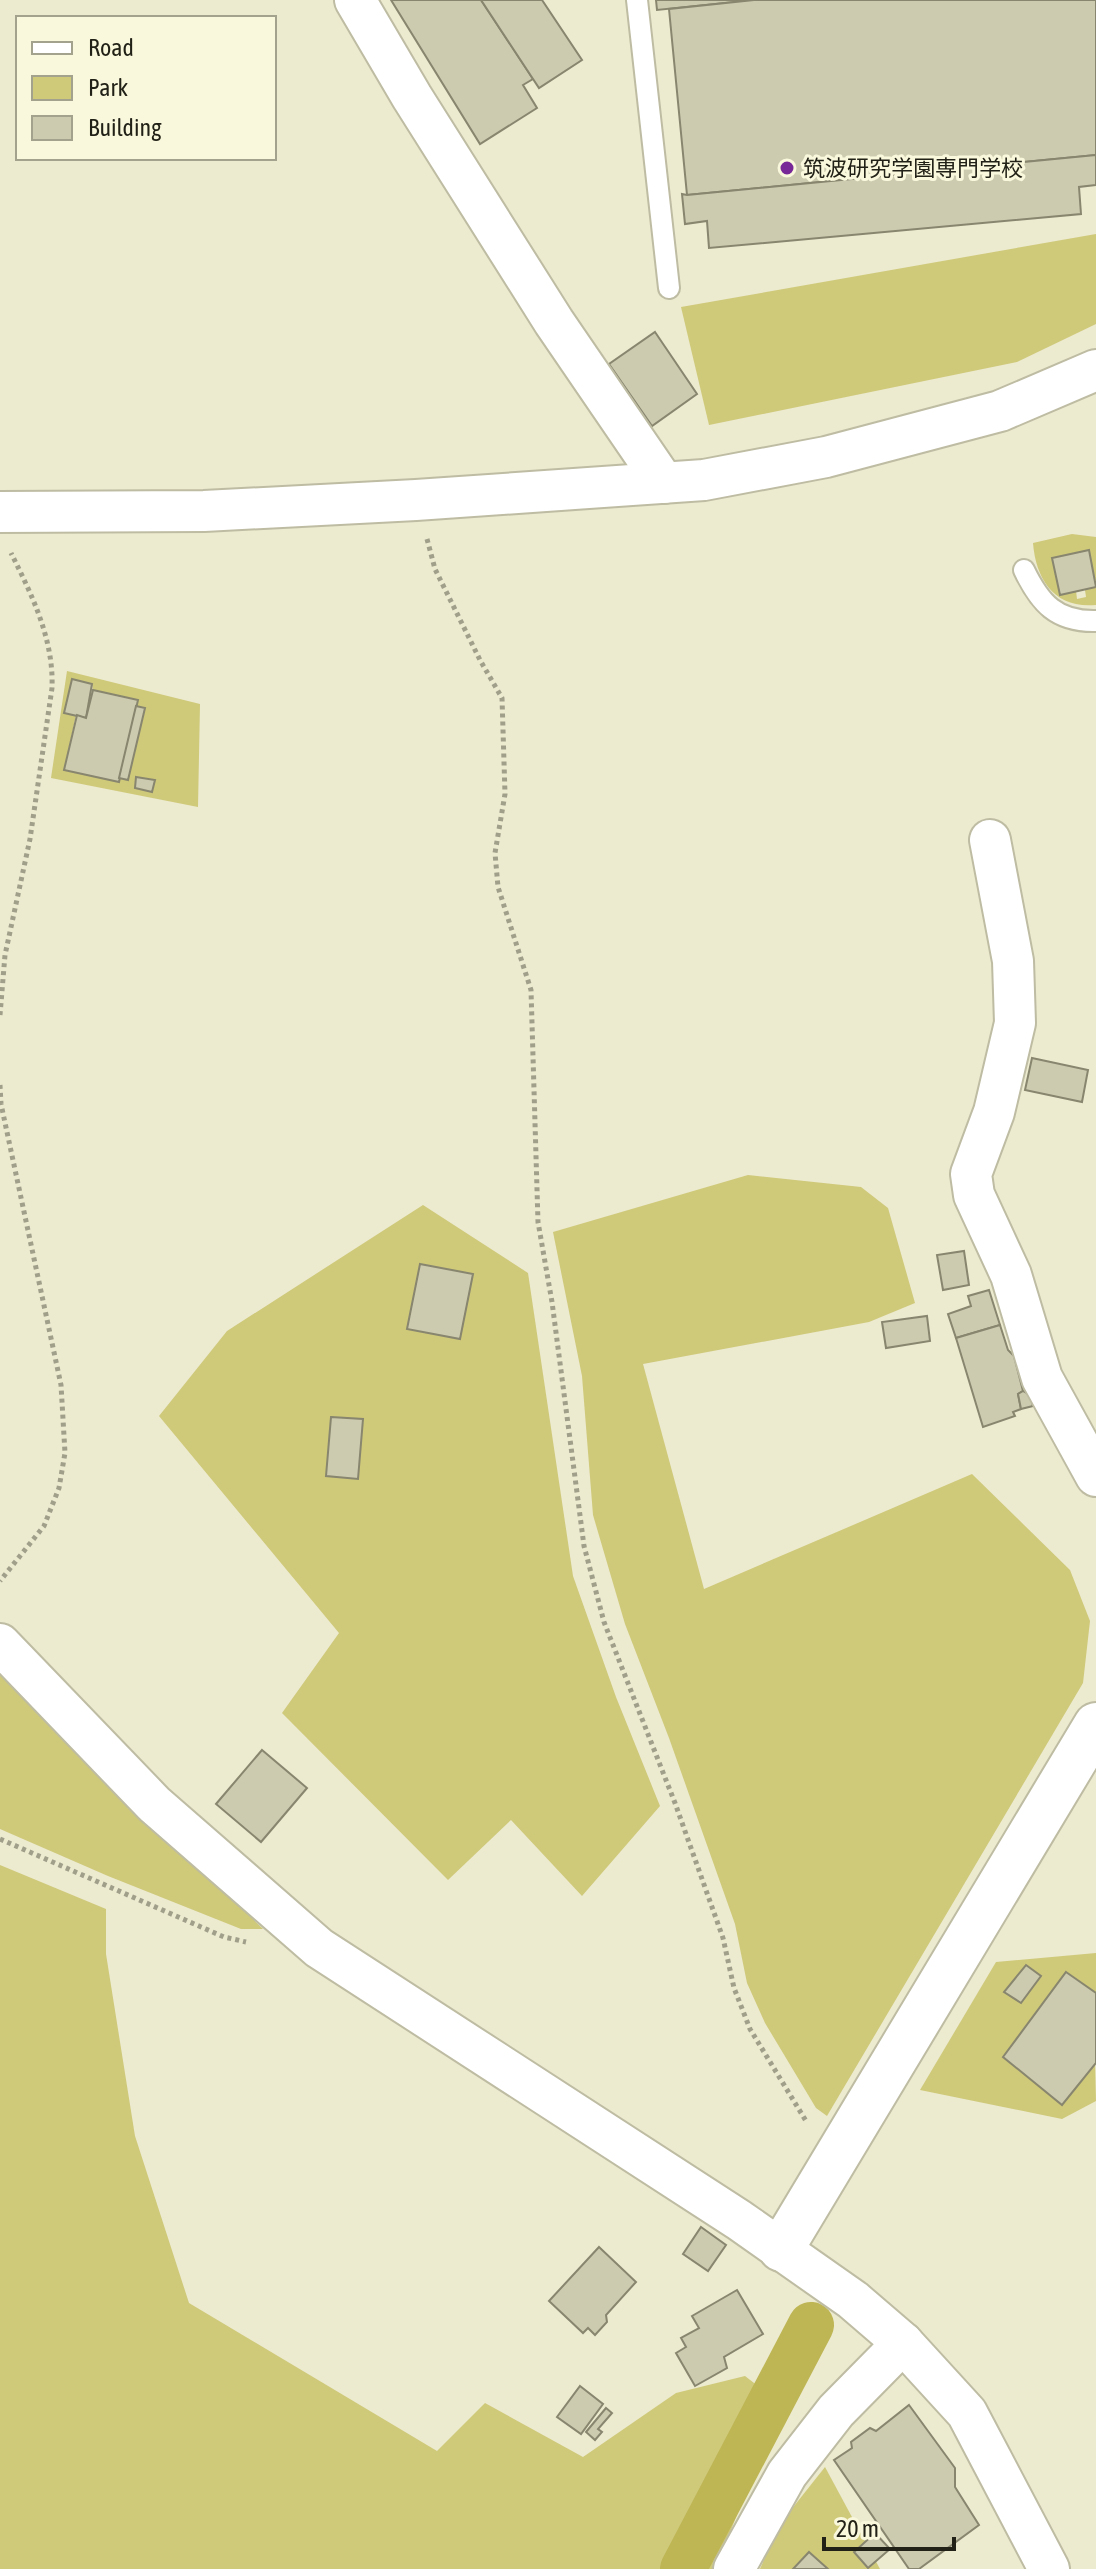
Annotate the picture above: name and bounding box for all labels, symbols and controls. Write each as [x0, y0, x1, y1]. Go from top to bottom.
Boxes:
legend [16, 16, 276, 160]
text: Road [88, 34, 134, 61]
text: Park [88, 74, 129, 101]
text: Building [88, 114, 162, 141]
place label: 筑波研究学園専門学校 [803, 155, 1023, 181]
marker: 筑波研究学園専門学校 [778, 159, 796, 177]
scale bar [824, 2501, 954, 2551]
text: 20 m [836, 2515, 879, 2542]

